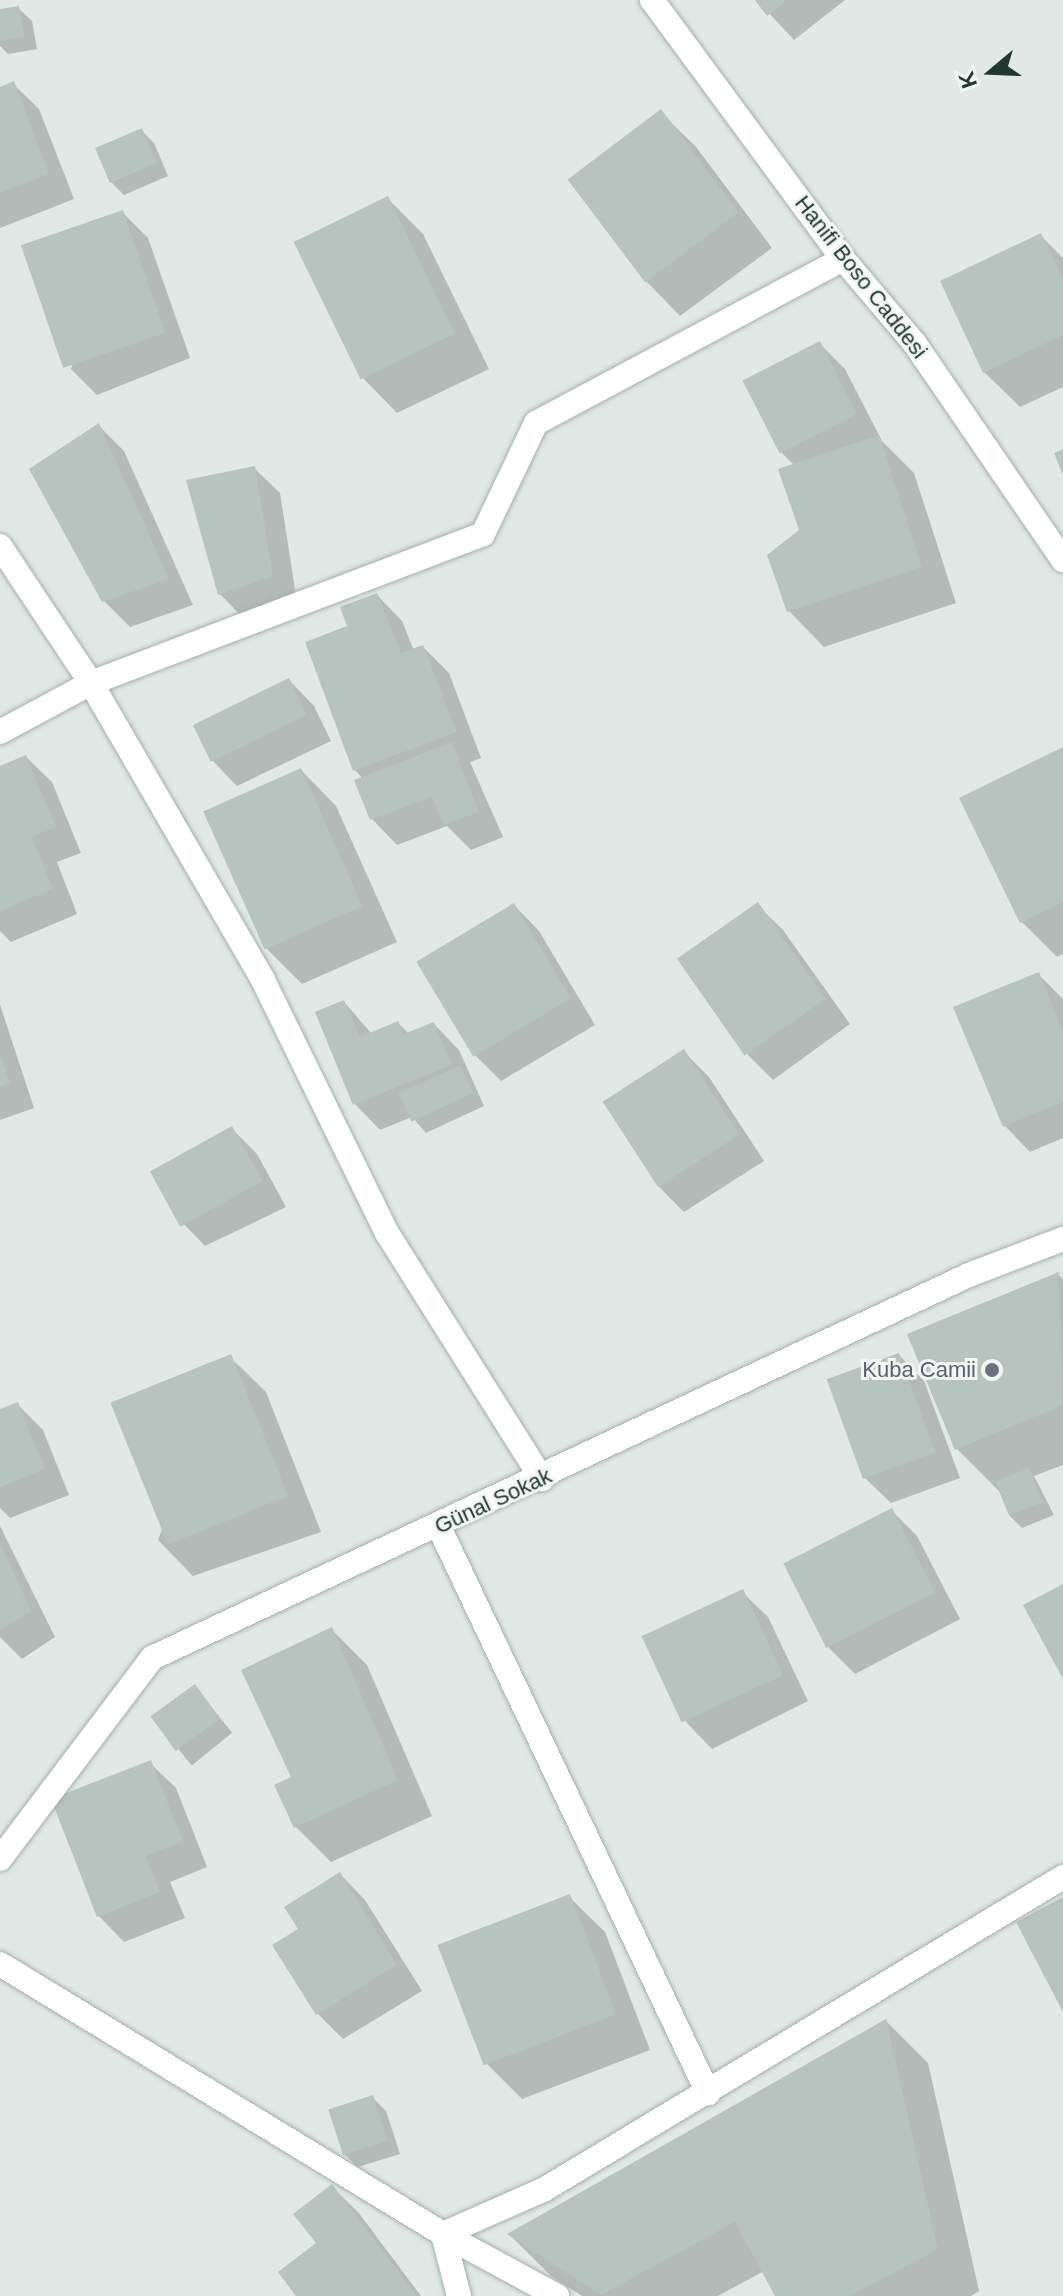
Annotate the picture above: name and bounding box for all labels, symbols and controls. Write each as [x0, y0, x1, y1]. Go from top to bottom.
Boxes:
north arrow [951, 32, 1031, 112]
text: K [953, 68, 982, 92]
street label: Hanifi Boso Caddesi [789, 190, 933, 364]
place label: Kuba Camii [862, 1357, 976, 1383]
marker: Kuba Camii [983, 1361, 1001, 1379]
street label: Günal Sokak [430, 1462, 556, 1540]

